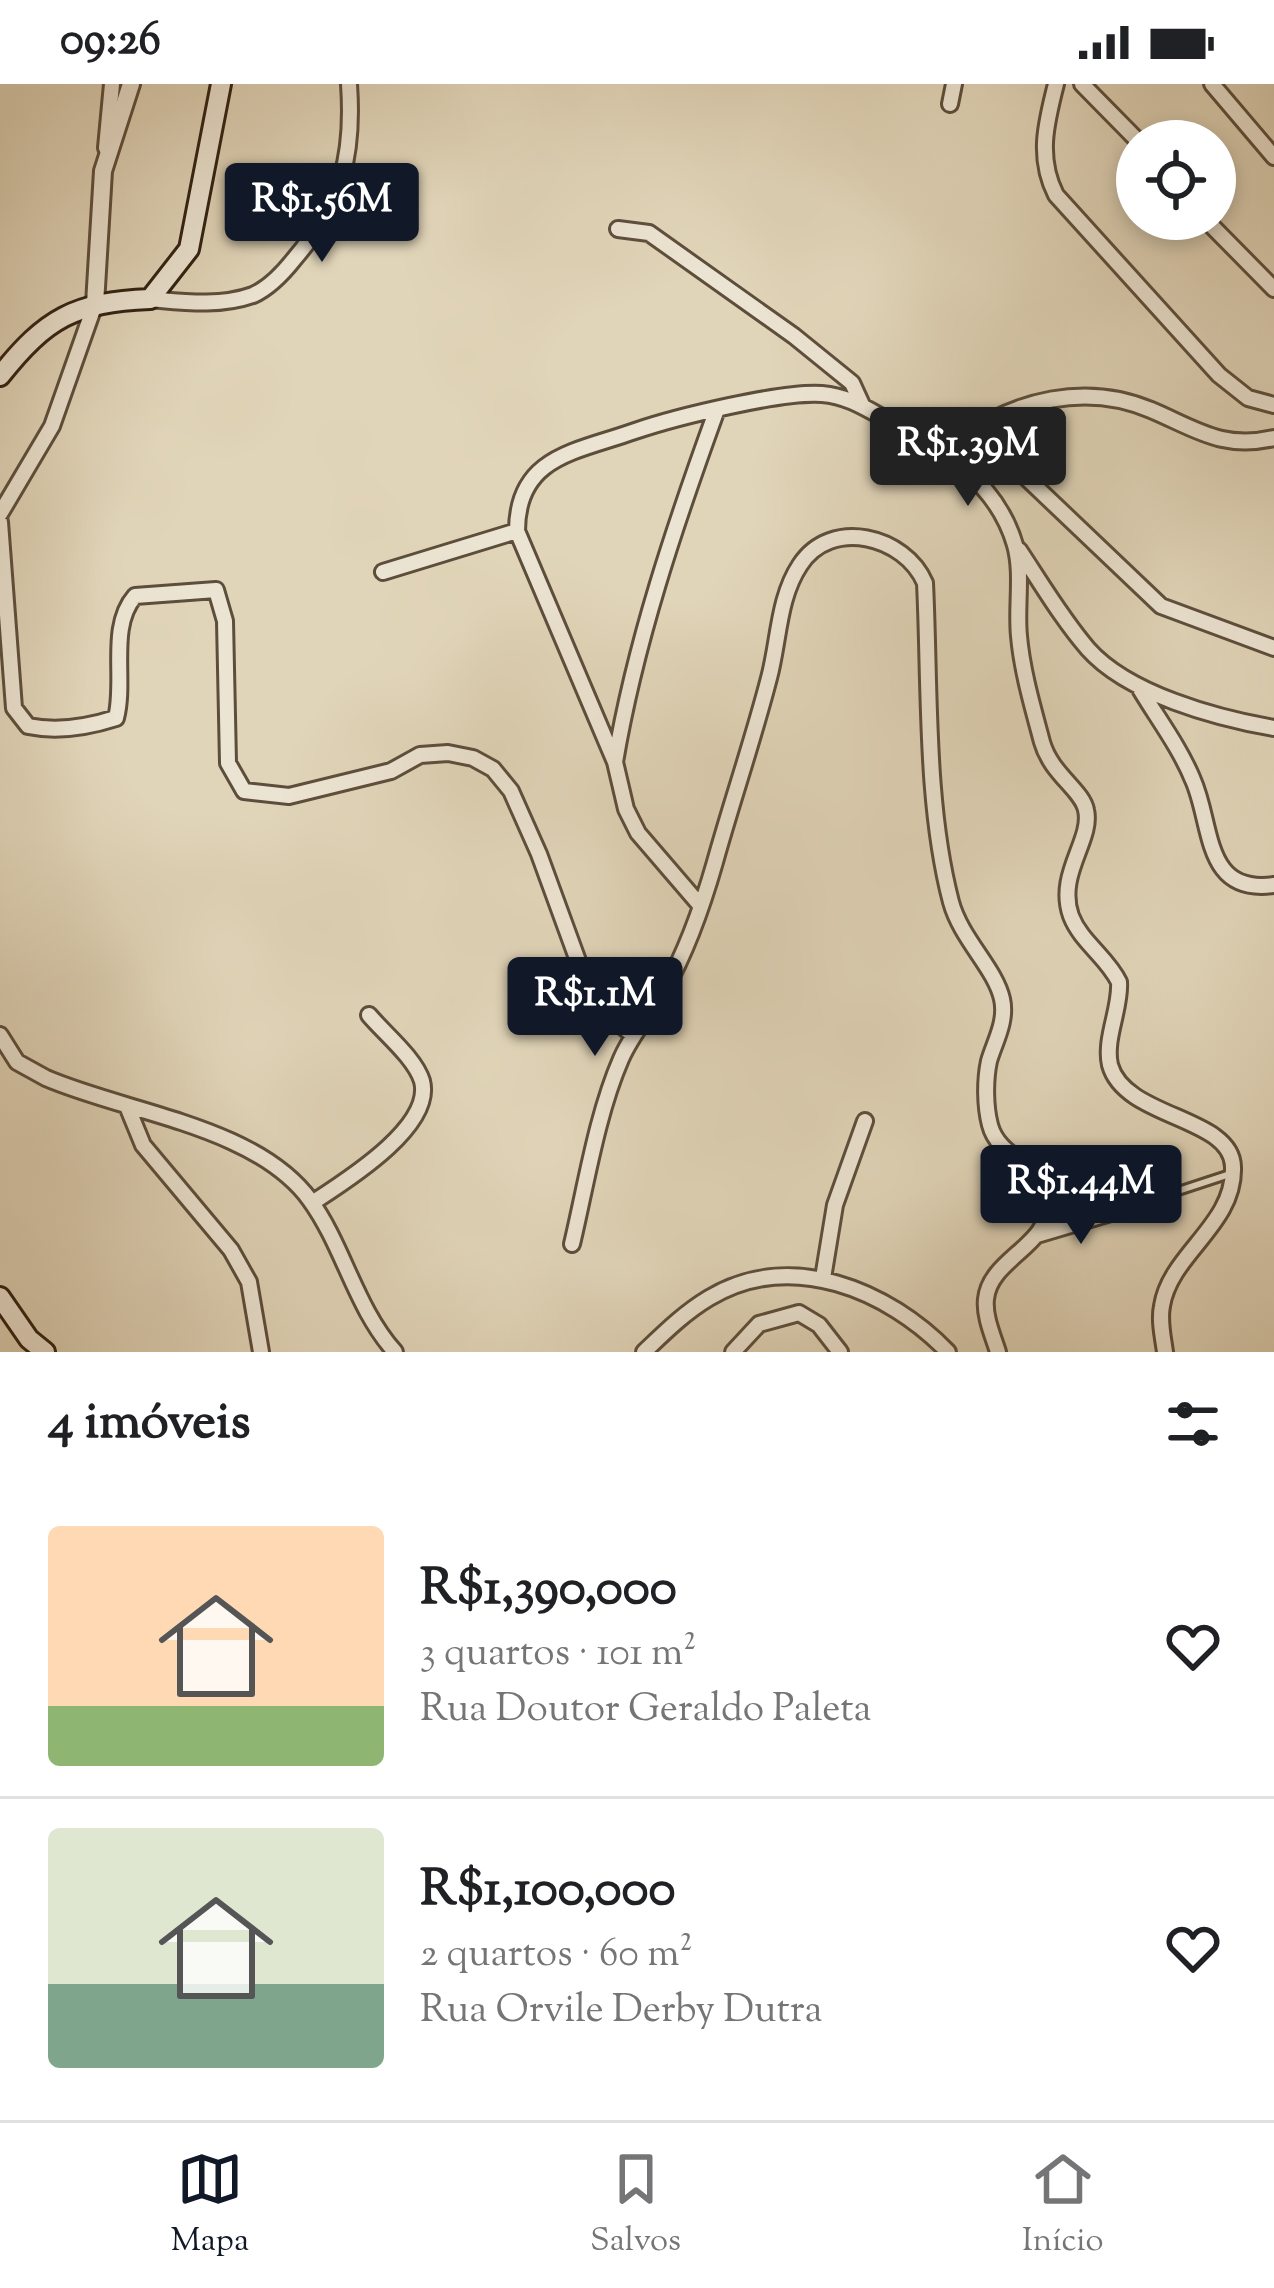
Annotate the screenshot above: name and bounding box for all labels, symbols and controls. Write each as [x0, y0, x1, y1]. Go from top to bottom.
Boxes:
text: 09:26 [60, 10, 161, 75]
map controls [1116, 120, 1236, 240]
button: locate [1116, 120, 1236, 240]
pin: R$1.56M [211, 163, 433, 265]
text: R$1.56M [252, 174, 392, 230]
pin: R$1.39M [857, 407, 1079, 509]
text: R$1.39M [897, 418, 1039, 474]
pin: R$1.1M [497, 957, 693, 1059]
text: R$1.1M [535, 968, 655, 1024]
pin: R$1.44M [970, 1145, 1192, 1247]
text: R$1.44M [1007, 1156, 1155, 1212]
text: 4 imóveis [48, 1388, 251, 1461]
icon: filters [1160, 1391, 1226, 1457]
text: R$1,390,000 [420, 1554, 677, 1627]
icon: home [144, 1574, 288, 1718]
icon: heart [1160, 1613, 1226, 1679]
text: 3 quartos · 101 m² [420, 1627, 697, 1683]
text: Rua Doutor Geraldo Paleta [420, 1683, 872, 1739]
text: R$1,100,000 [420, 1855, 676, 1928]
icon: home [144, 1876, 288, 2020]
icon: heart [1160, 1915, 1226, 1981]
text: 2 quartos · 60 m² [420, 1928, 693, 1984]
text: Rua Orvile Derby Dutra [420, 1984, 822, 2040]
tab: Mapa [170, 2146, 249, 2266]
tab: Salvos [590, 2146, 681, 2266]
tab: Início [1022, 2146, 1104, 2266]

